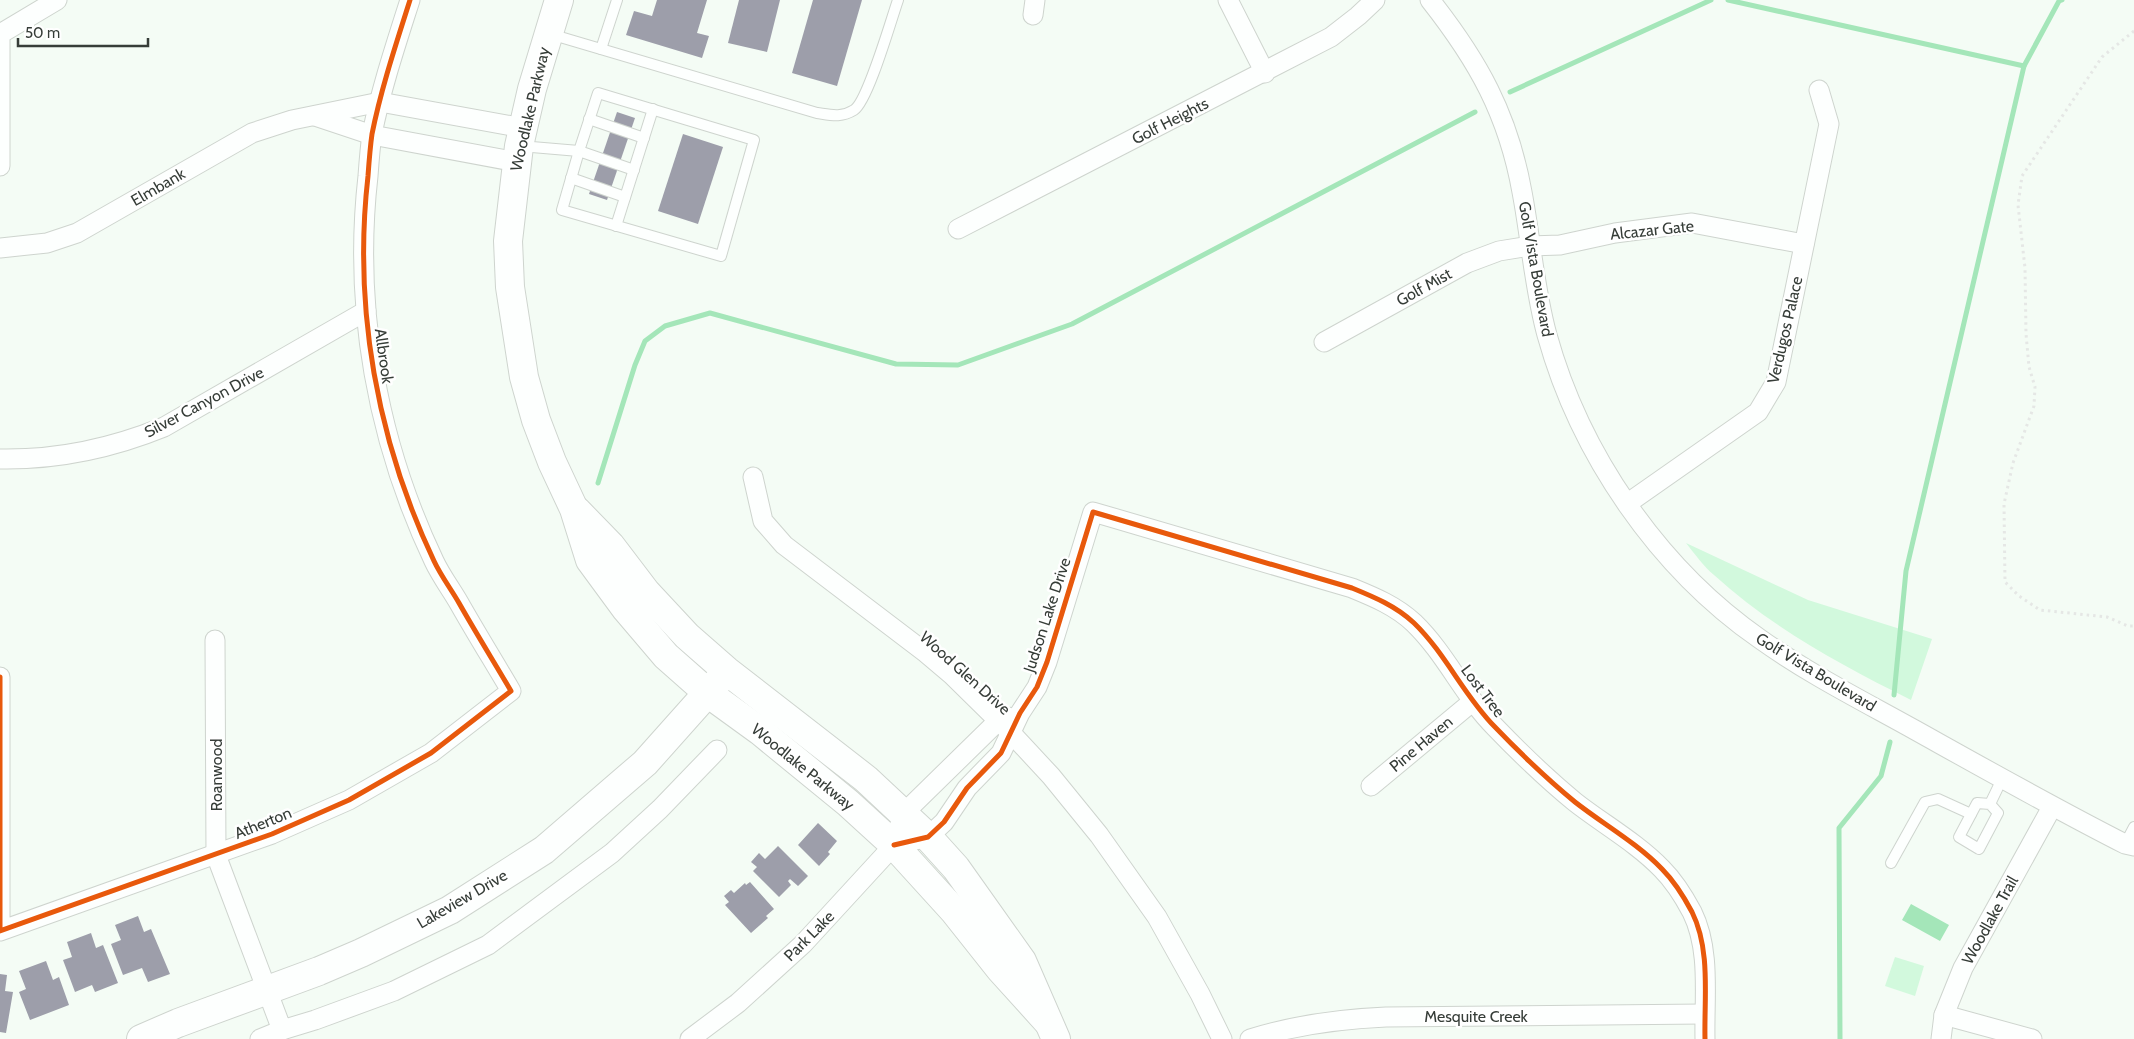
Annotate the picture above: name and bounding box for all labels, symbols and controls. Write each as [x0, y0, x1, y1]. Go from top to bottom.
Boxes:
scale bar [18, 15, 148, 47]
text: 50 m [25, 24, 60, 42]
street label: Woodlake Parkway [506, 45, 554, 173]
street label: Golf Heights [1129, 93, 1212, 148]
street label: Elmbank [128, 164, 189, 210]
street label: Golf Vista Boulevard [1515, 200, 1557, 338]
street label: Alcazar Gate [1609, 216, 1695, 244]
street label: Golf Mist [1393, 264, 1456, 310]
street label: Verdugos Palace [1763, 275, 1807, 385]
street label: Allbrook [371, 327, 397, 386]
street label: Silver Canyon Drive [141, 363, 267, 441]
street label: Judson Lake Drive [1019, 555, 1074, 676]
street label: Wood Glen Drive [916, 627, 1014, 719]
street label: Golf Vista Boulevard [1752, 629, 1880, 715]
street label: Lost Tree [1457, 661, 1509, 721]
street label: Pine Haven [1386, 712, 1456, 776]
street label: Woodlake Parkway [748, 720, 858, 814]
street label: Roanwood [207, 739, 226, 811]
street label: Atherton [232, 803, 294, 843]
street label: Lakeview Drive [413, 865, 511, 933]
street label: Woodlake Trail [1958, 872, 2022, 967]
street label: Park Lake [780, 907, 838, 965]
street label: Mesquite Creek [1424, 1007, 1529, 1026]

